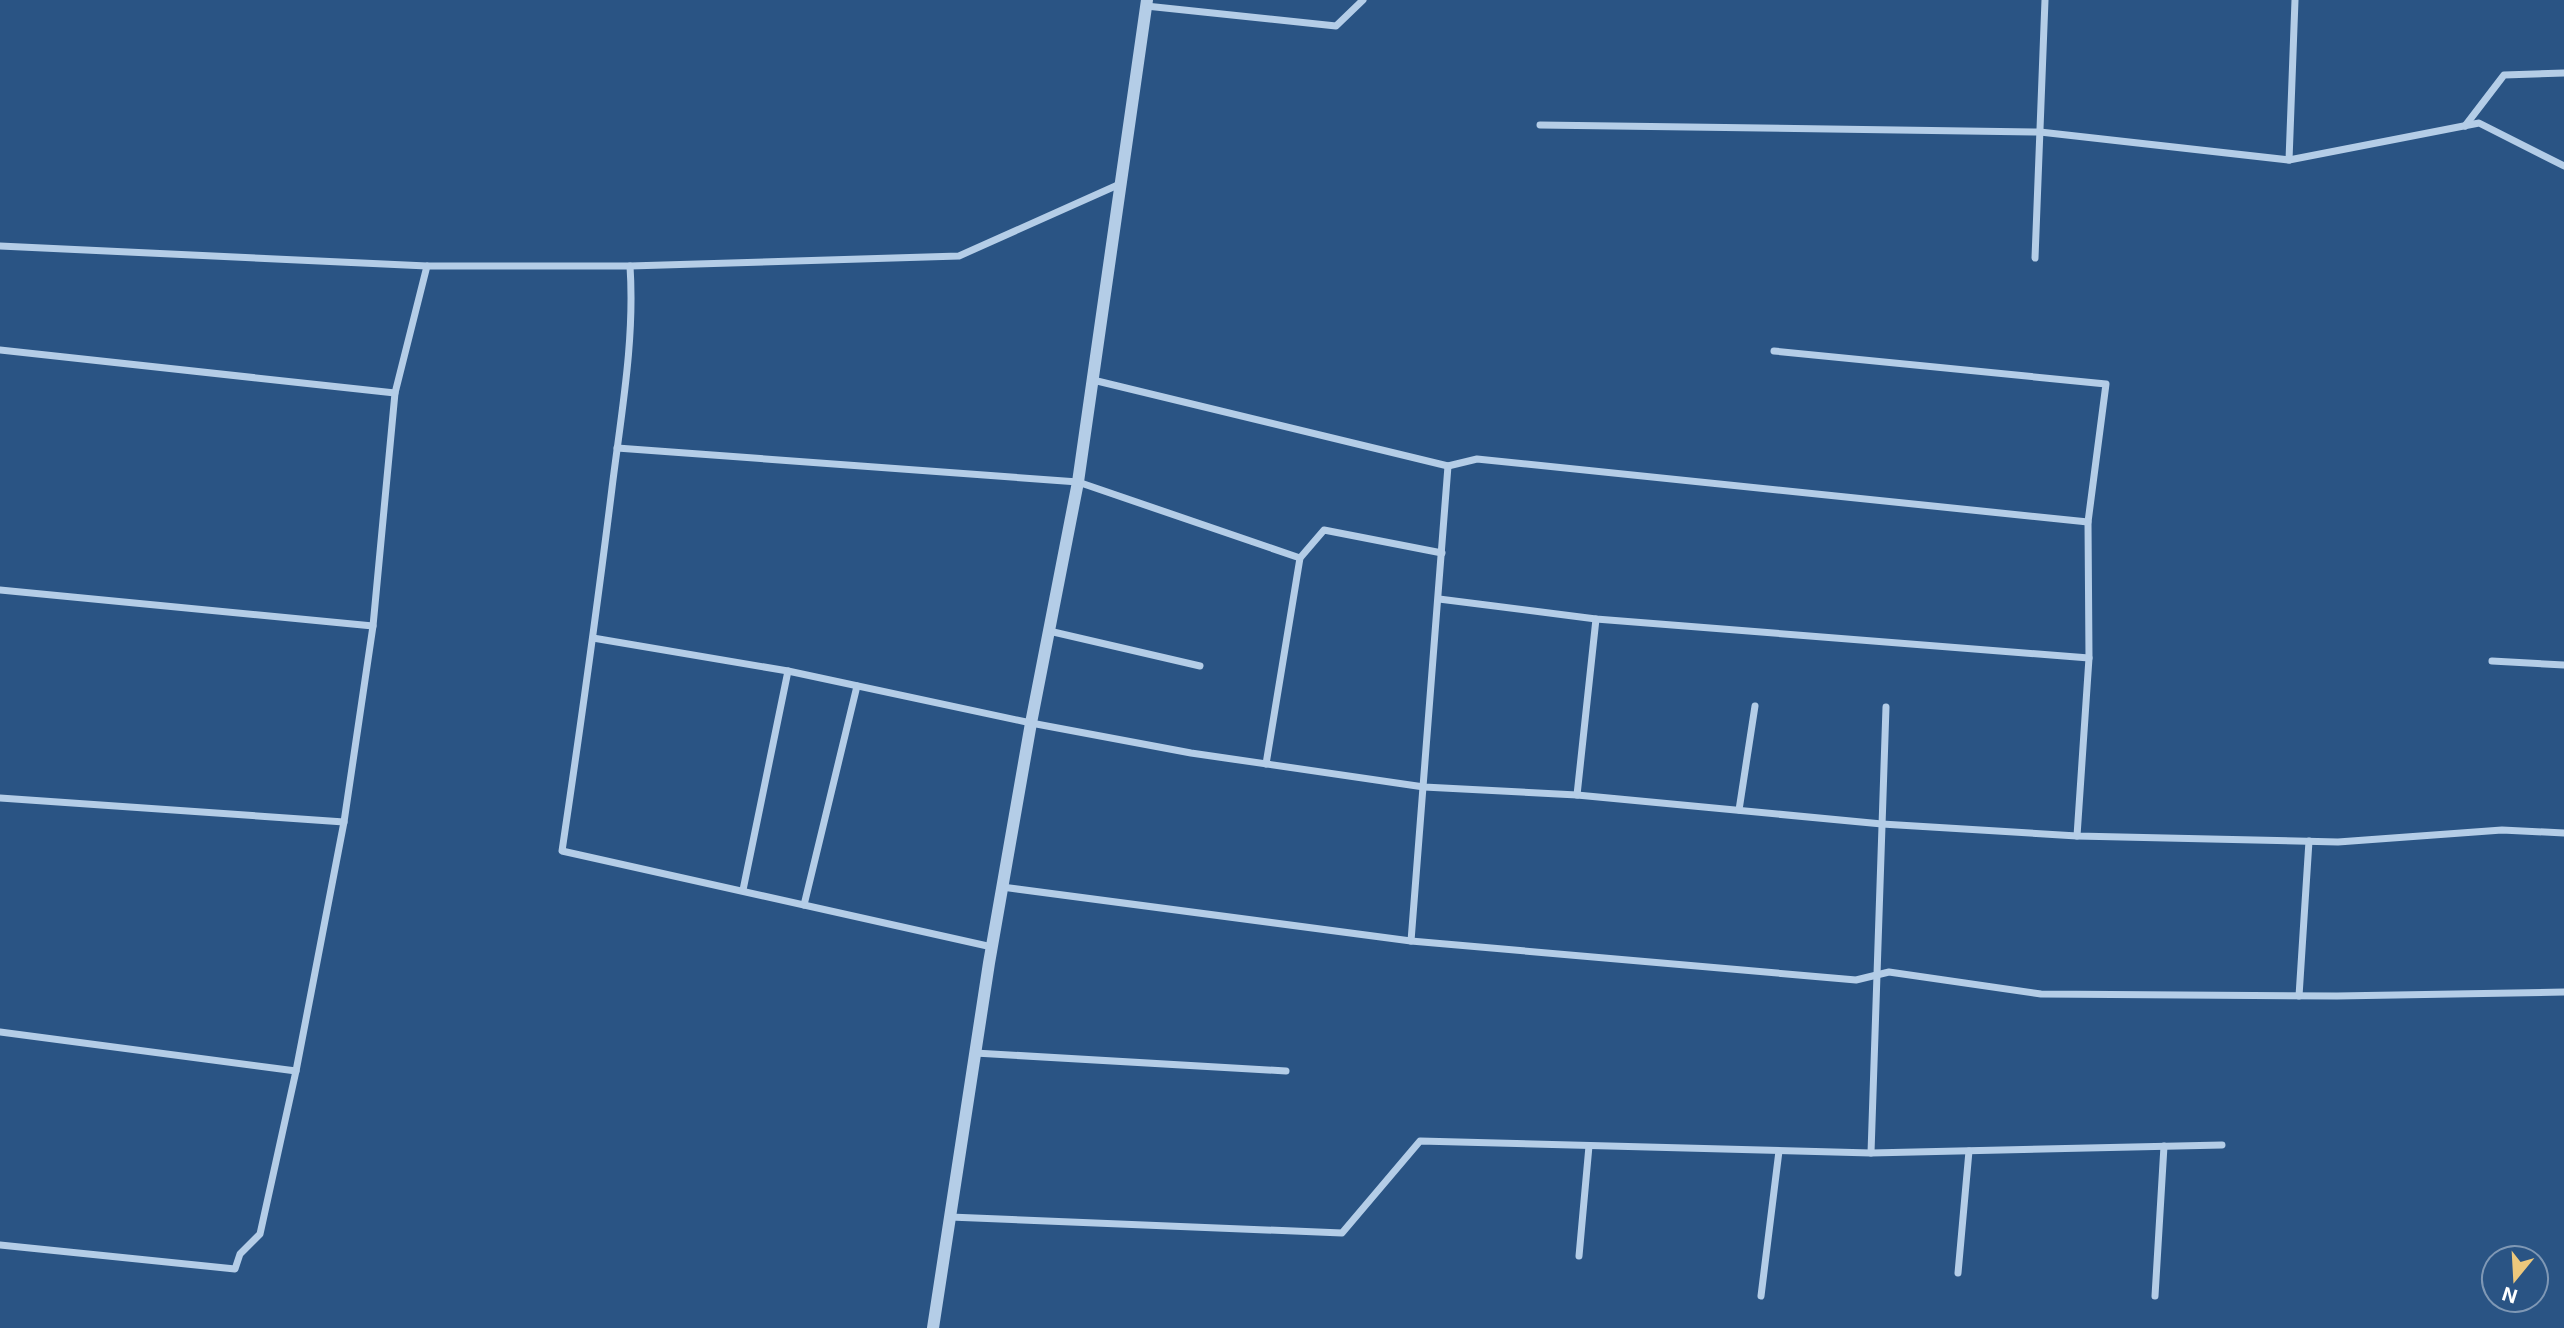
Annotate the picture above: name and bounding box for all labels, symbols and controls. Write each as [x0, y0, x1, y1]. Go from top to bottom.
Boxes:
north arrow [2480, 1244, 2550, 1314]
text: N [2499, 1282, 2520, 1308]

